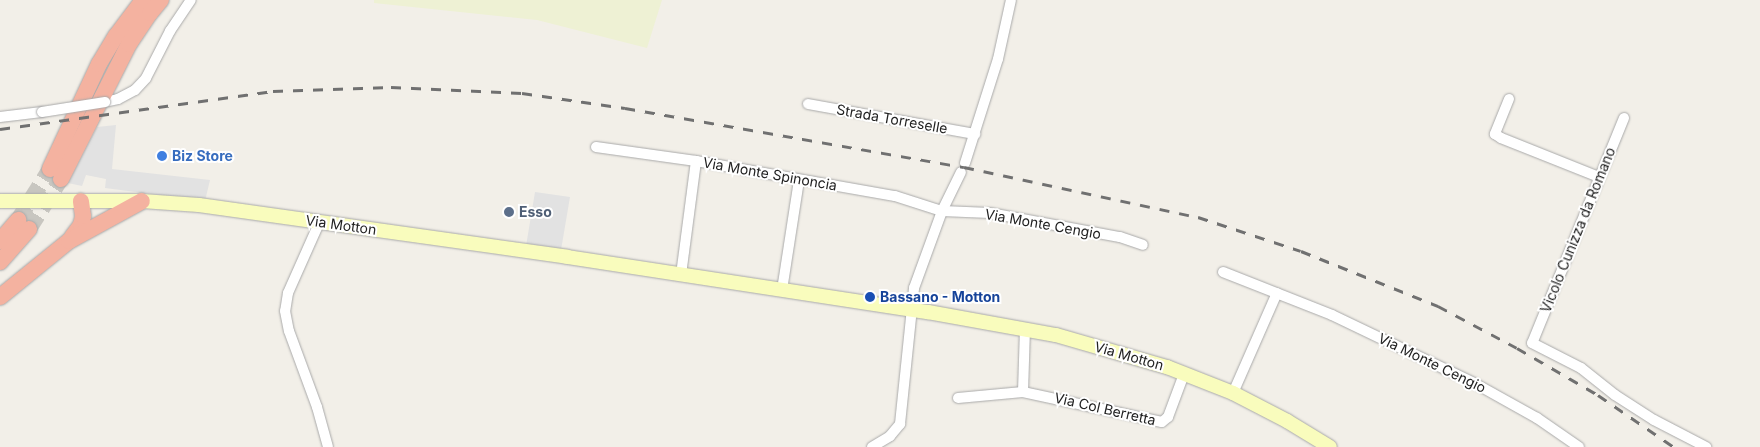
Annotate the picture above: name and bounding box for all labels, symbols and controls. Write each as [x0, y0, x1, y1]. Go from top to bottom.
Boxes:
street label: Strada Torreselle [835, 101, 949, 137]
street label: Vicolo Cunizza da Romano [1537, 145, 1619, 315]
place label: Biz Store [172, 148, 233, 164]
marker: Biz Store [156, 150, 168, 162]
street label: Via Monte Spinoncia [702, 154, 838, 194]
place label: Esso [519, 204, 552, 220]
marker: Esso [503, 206, 515, 218]
street label: Via Monte Cengio [984, 206, 1102, 242]
street label: Via Motton [305, 212, 377, 238]
place label: Bassano - Motton [880, 289, 1000, 305]
marker: Bassano - Motton [864, 291, 876, 303]
street label: Via Monte Cengio [1375, 330, 1489, 396]
street label: Via Motton [1092, 338, 1166, 374]
street label: Via Col Berretta [1053, 389, 1157, 429]

